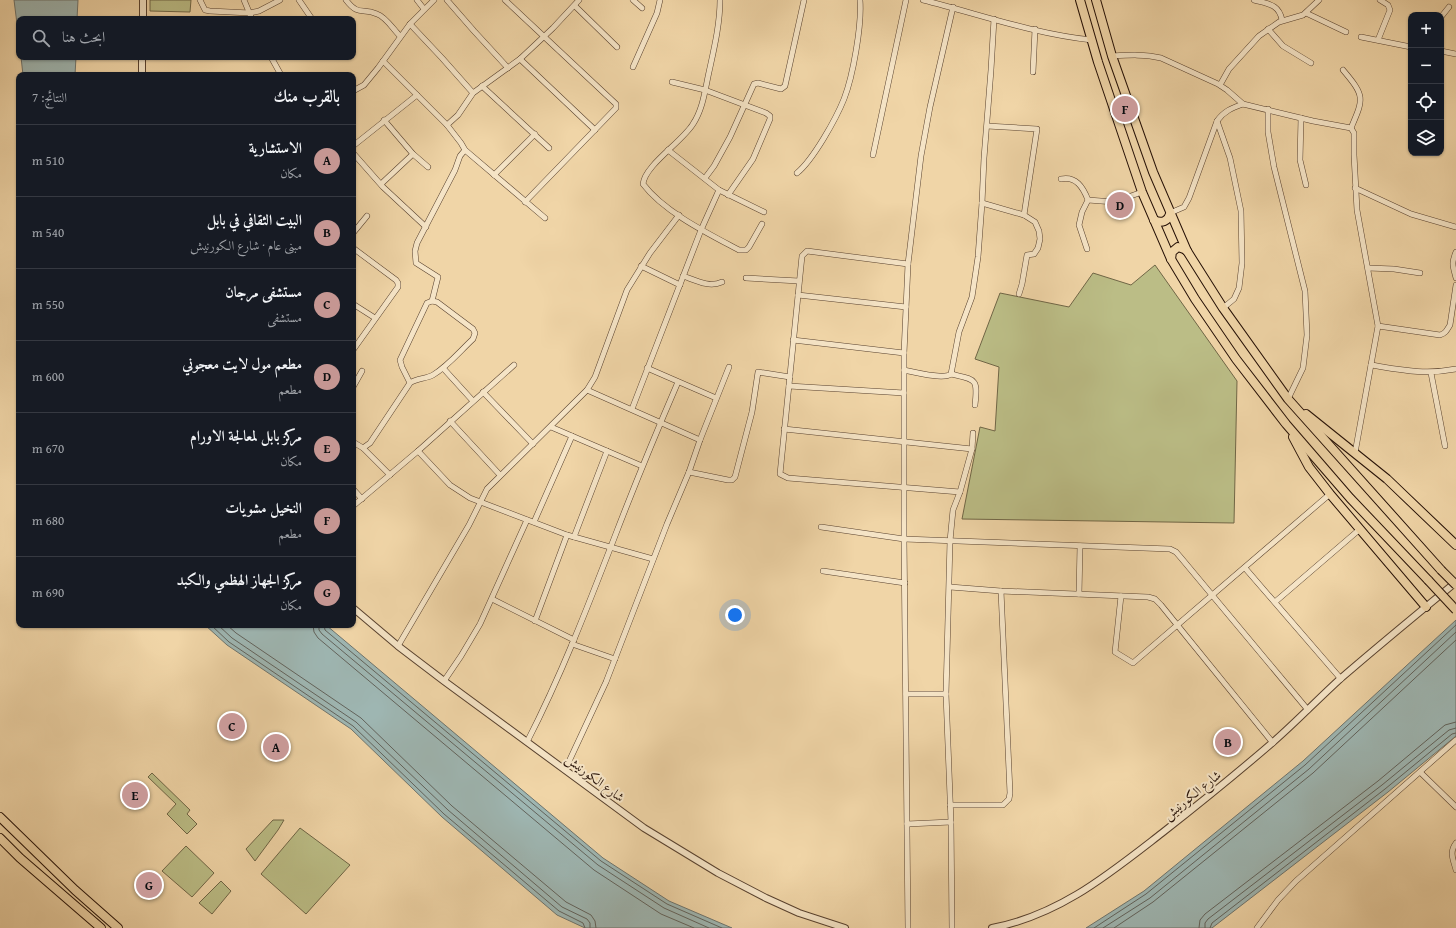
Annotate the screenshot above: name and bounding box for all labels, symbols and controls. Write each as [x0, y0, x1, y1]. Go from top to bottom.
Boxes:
map controls [1408, 12, 1444, 156]
button: + [1408, 12, 1444, 48]
search box [16, 16, 356, 60]
text: ابحث هنا [62, 26, 105, 47]
icon: search [30, 27, 52, 49]
button: − [1408, 48, 1444, 84]
text: بالقرب منك [273, 83, 340, 108]
button: locate [1408, 84, 1444, 120]
text: النتائج: 7 [32, 88, 67, 107]
pin: F [1112, 94, 1138, 124]
button: layers [1408, 120, 1444, 156]
text: الاستشارية [249, 137, 302, 158]
text: 510 m [32, 151, 64, 170]
text: A [323, 151, 331, 170]
text: مكان [280, 164, 302, 183]
pin: D [1107, 190, 1133, 220]
text: البيت الثقافي في بابل [207, 209, 302, 230]
text: 540 m [32, 223, 64, 242]
text: B [323, 223, 331, 242]
text: مبنى عام · شارع الكورنيش [190, 236, 302, 255]
text: مستشفى مرجان [225, 281, 302, 302]
text: 550 m [32, 295, 64, 314]
text: C [323, 295, 331, 314]
text: مستشفى [267, 308, 302, 327]
text: مطعم مول لايت معجوني [182, 353, 302, 374]
text: 600 m [32, 367, 64, 386]
text: D [323, 367, 331, 386]
text: مطعم [278, 380, 302, 399]
text: مركز بابل لمعالجة الاورام [190, 425, 302, 446]
text: 670 m [32, 439, 64, 458]
text: E [324, 439, 330, 458]
text: مكان [280, 452, 302, 471]
text: النخيل مشويات [225, 497, 302, 518]
text: 680 m [32, 511, 64, 530]
text: F [324, 511, 330, 530]
text: مطعم [278, 524, 302, 543]
text: مركز الجهاز الهظمي والكبد [177, 569, 302, 590]
text: 690 m [32, 583, 64, 602]
text: G [323, 583, 331, 602]
text: مكان [280, 596, 302, 615]
your location [725, 605, 745, 625]
pin: C [219, 711, 245, 741]
pin: B [1215, 727, 1241, 757]
pin: A [263, 732, 289, 762]
street label: شارع الكورنيش [560, 749, 629, 808]
street label: شارع الكورنيش [1159, 766, 1226, 826]
pin: E [122, 780, 148, 810]
pin: G [136, 870, 162, 900]

